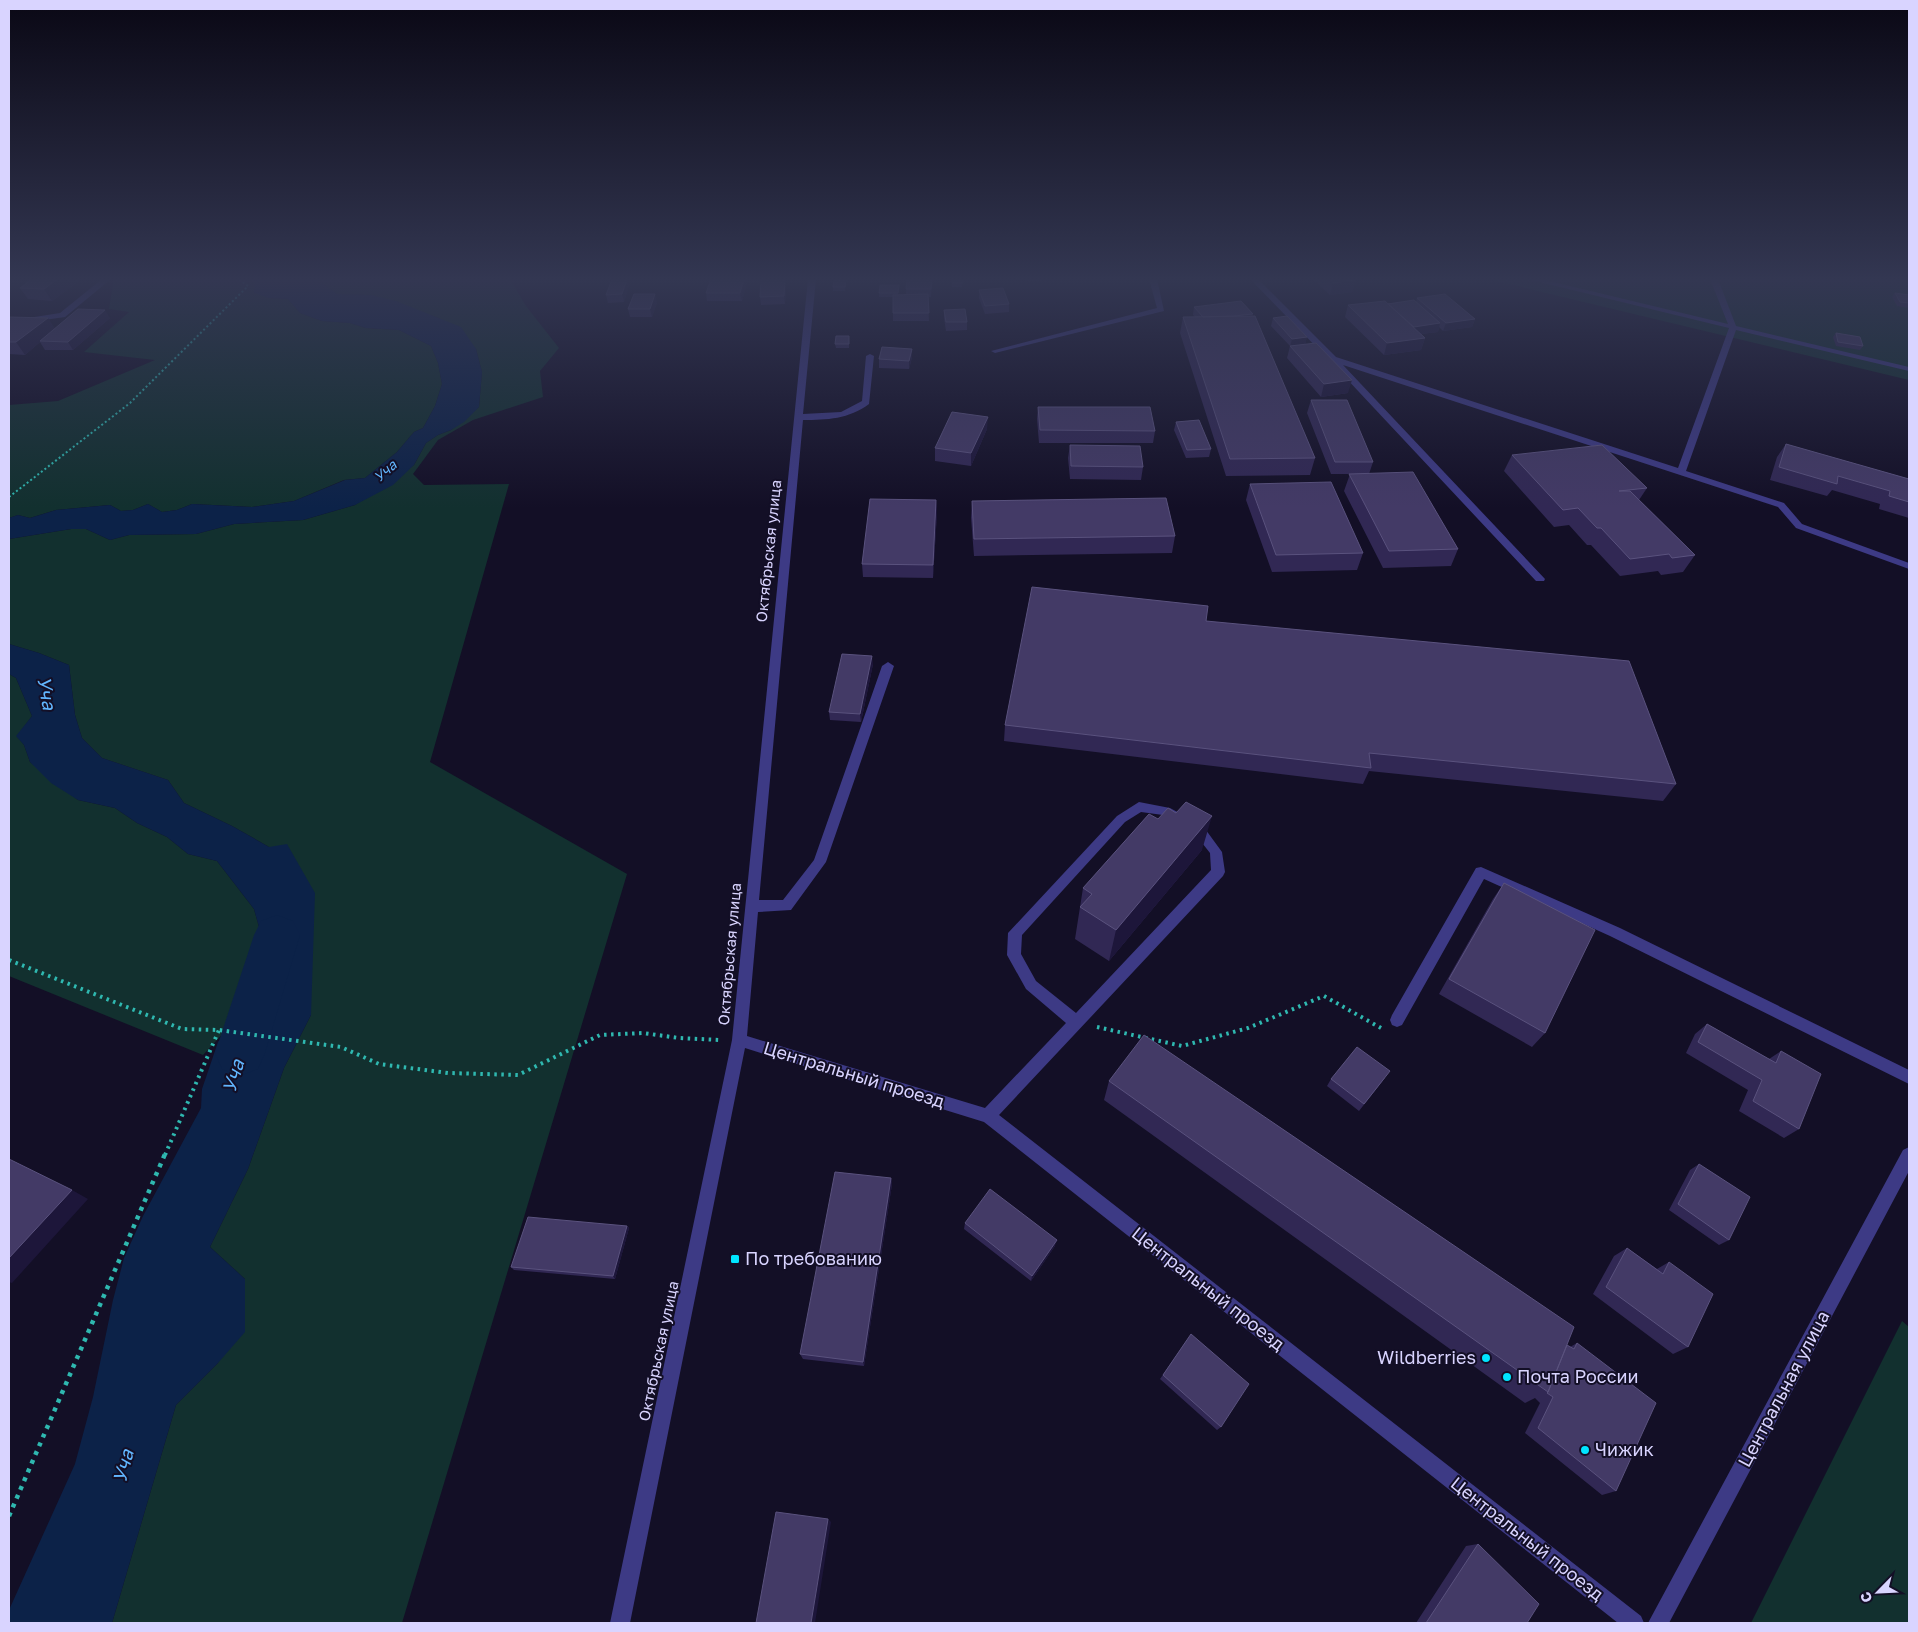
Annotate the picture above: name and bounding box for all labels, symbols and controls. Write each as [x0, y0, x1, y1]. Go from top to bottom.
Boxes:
water label: Уча [370, 455, 400, 485]
street label: Октябрьская улица [752, 479, 784, 623]
water label: Уча [33, 674, 62, 713]
street label: Октябрьская улица [714, 882, 744, 1026]
street label: Центральный проезд [761, 1036, 948, 1112]
water label: Уча [217, 1055, 249, 1095]
street label: Центральный проезд [1128, 1222, 1290, 1355]
place label: По требованию [745, 1247, 882, 1269]
marker: По требованию [729, 1253, 741, 1265]
street label: Октябрьская улица [634, 1279, 682, 1423]
street label: Центральная улица [1733, 1307, 1834, 1470]
place label: Wildberries [1377, 1346, 1476, 1368]
marker: Wildberries [1480, 1352, 1492, 1364]
place label: Почта России [1517, 1365, 1638, 1387]
marker: Почта России [1501, 1371, 1513, 1383]
place label: Чижик [1595, 1438, 1654, 1460]
marker: Чижик [1579, 1444, 1591, 1456]
water label: Уча [107, 1445, 138, 1485]
street label: Центральный проезд [1447, 1472, 1609, 1605]
north arrow [1853, 1567, 1903, 1617]
text: С [1856, 1589, 1875, 1605]

